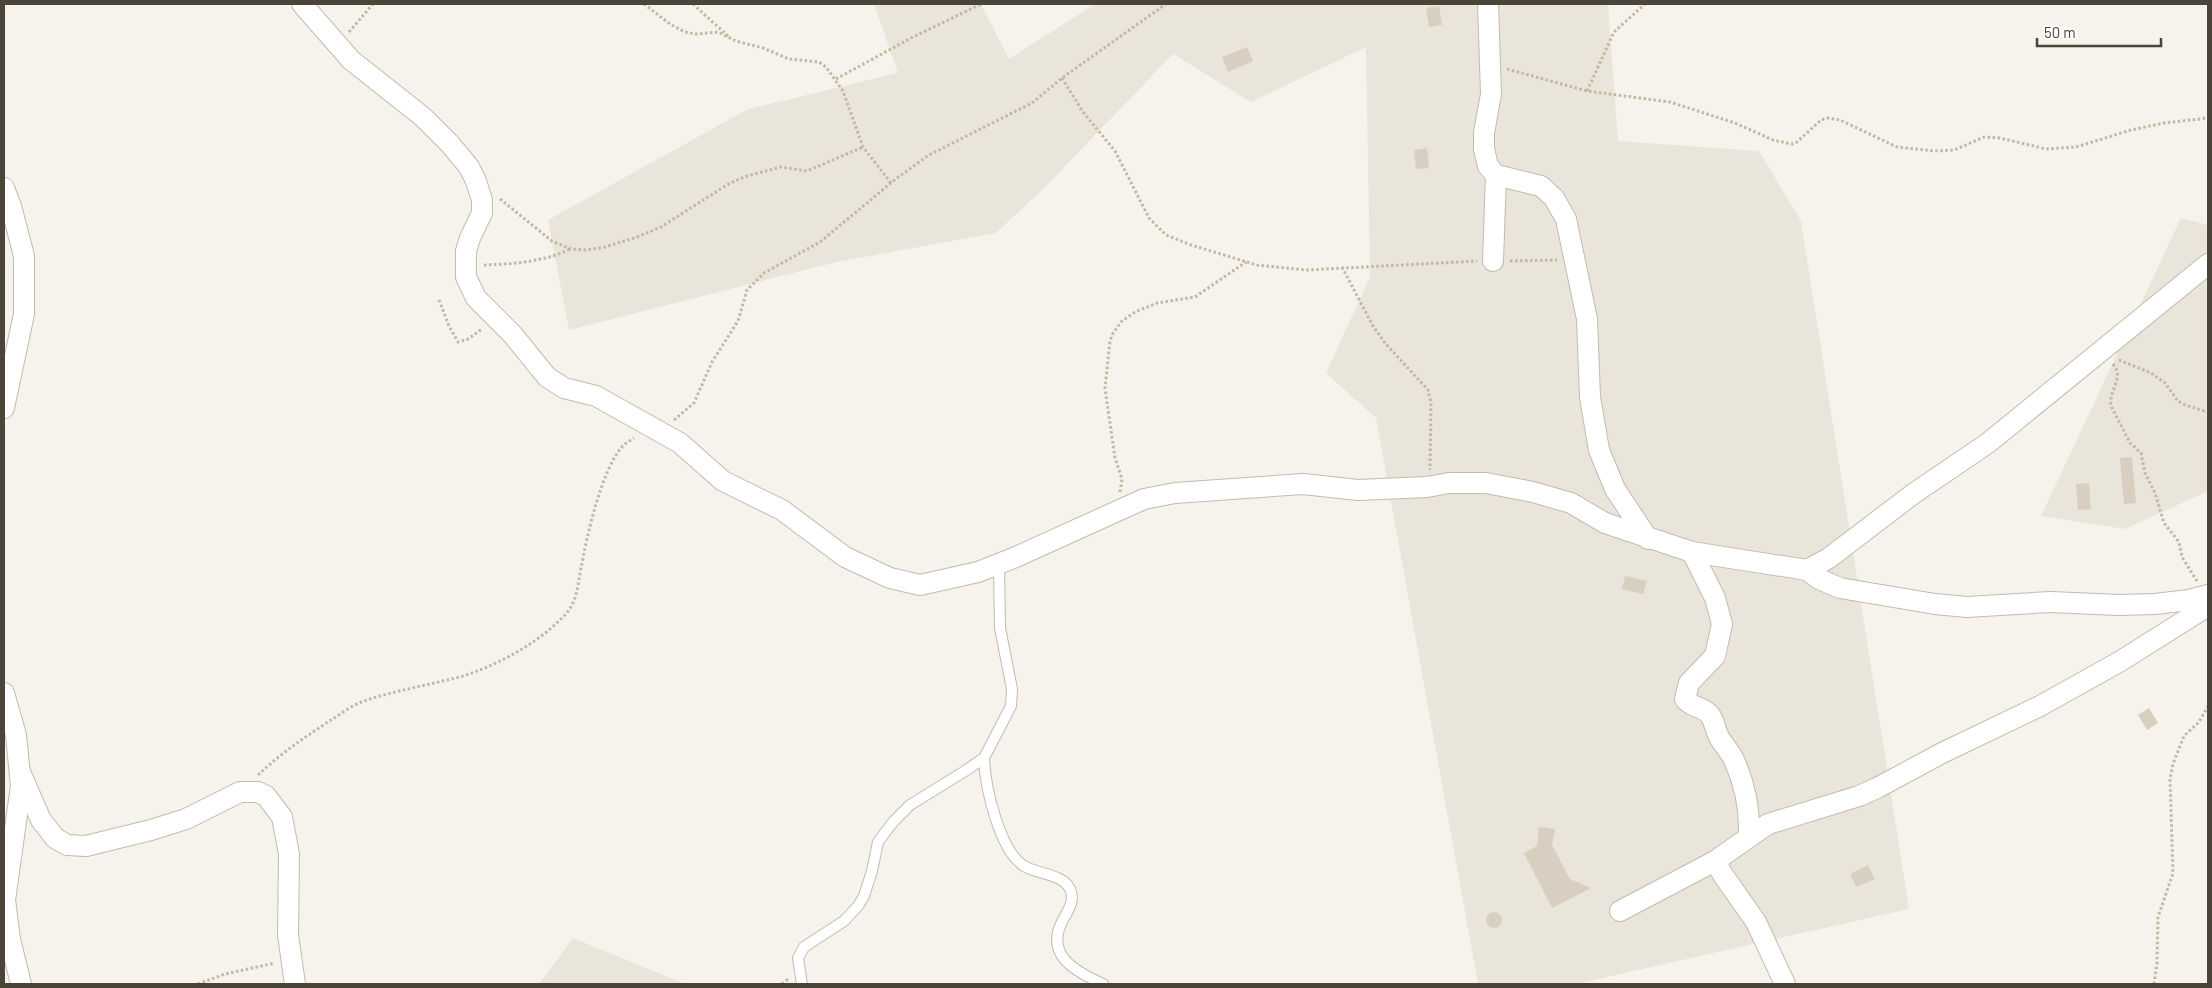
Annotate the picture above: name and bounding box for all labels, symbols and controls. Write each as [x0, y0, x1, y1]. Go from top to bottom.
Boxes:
scale bar [2037, 15, 2161, 47]
text: 50 m [2044, 23, 2076, 41]

